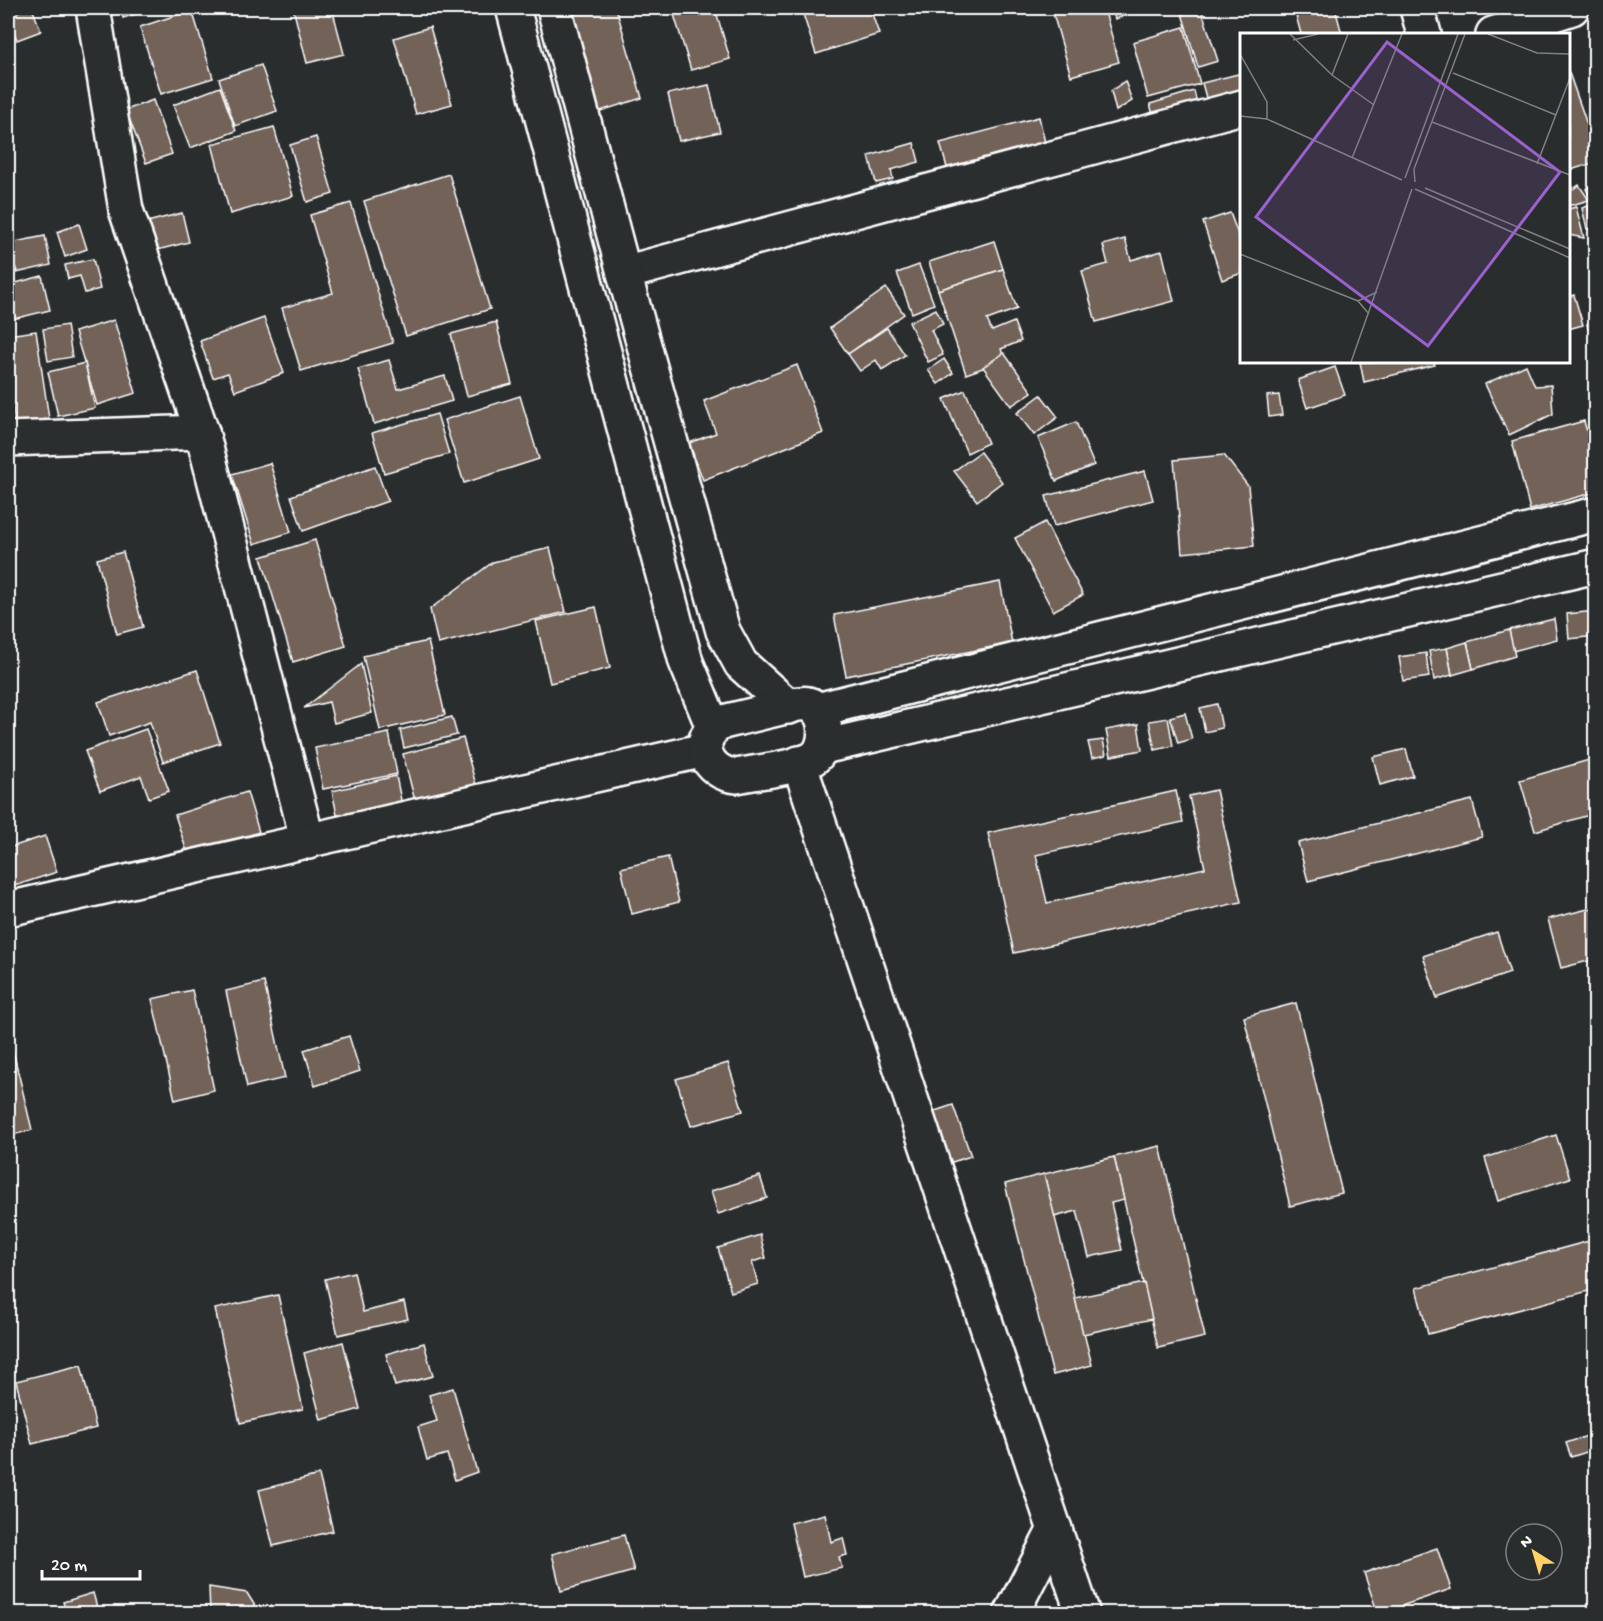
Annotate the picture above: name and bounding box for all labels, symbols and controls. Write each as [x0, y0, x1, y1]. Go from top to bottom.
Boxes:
inset map [1240, 33, 1570, 363]
north arrow [1504, 1522, 1564, 1582]
text: N [1517, 1532, 1537, 1554]
scale bar [42, 1543, 140, 1581]
text: 20 m [51, 1556, 87, 1577]

